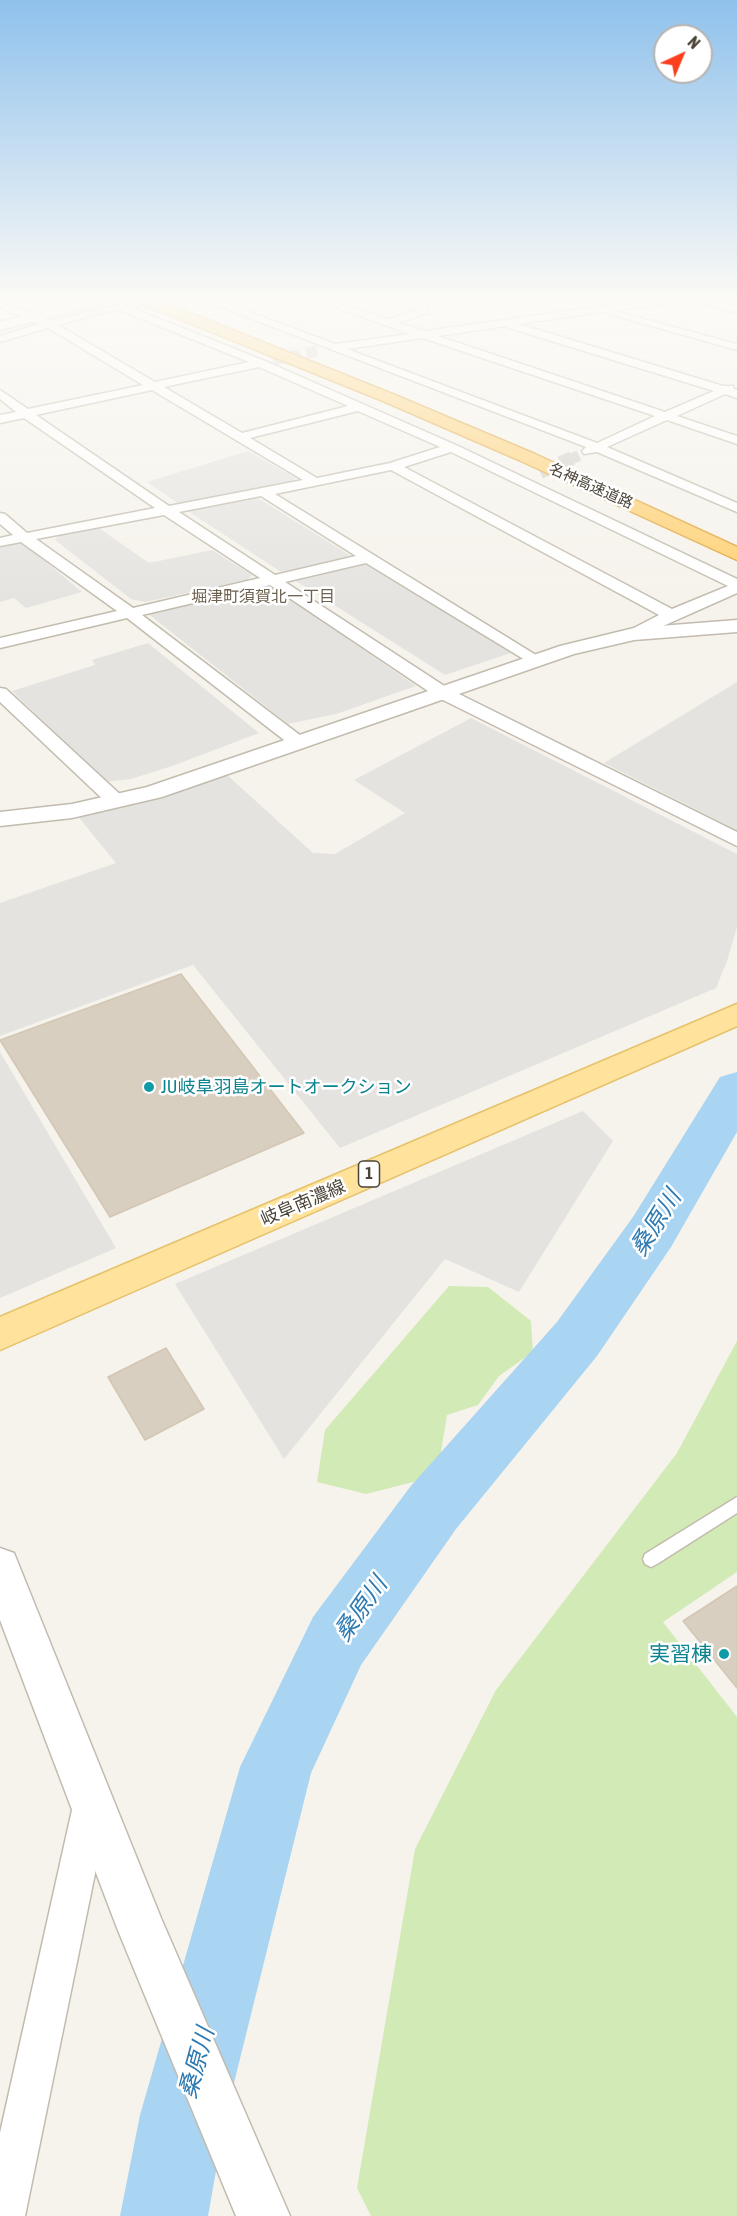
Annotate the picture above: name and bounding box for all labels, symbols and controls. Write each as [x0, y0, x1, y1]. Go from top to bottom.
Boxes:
north arrow [653, 24, 713, 84]
text: N [684, 33, 704, 52]
street label: 名神高速道路 [546, 459, 636, 513]
district label: 堀津町須賀北一丁目 [191, 587, 335, 607]
place label: JU岐阜羽島オートオークション [161, 1076, 411, 1098]
marker: JU岐阜羽島オートオークション [142, 1080, 156, 1094]
road number: 1 [358, 1161, 380, 1187]
street label: 岐阜南濃線 [257, 1175, 349, 1231]
water label: 桑原川 [625, 1185, 687, 1261]
water label: 桑原川 [329, 1571, 393, 1647]
place label: 実習棟 [649, 1641, 712, 1667]
marker: 実習棟 [717, 1647, 731, 1661]
water label: 桑原川 [174, 2024, 220, 2102]

